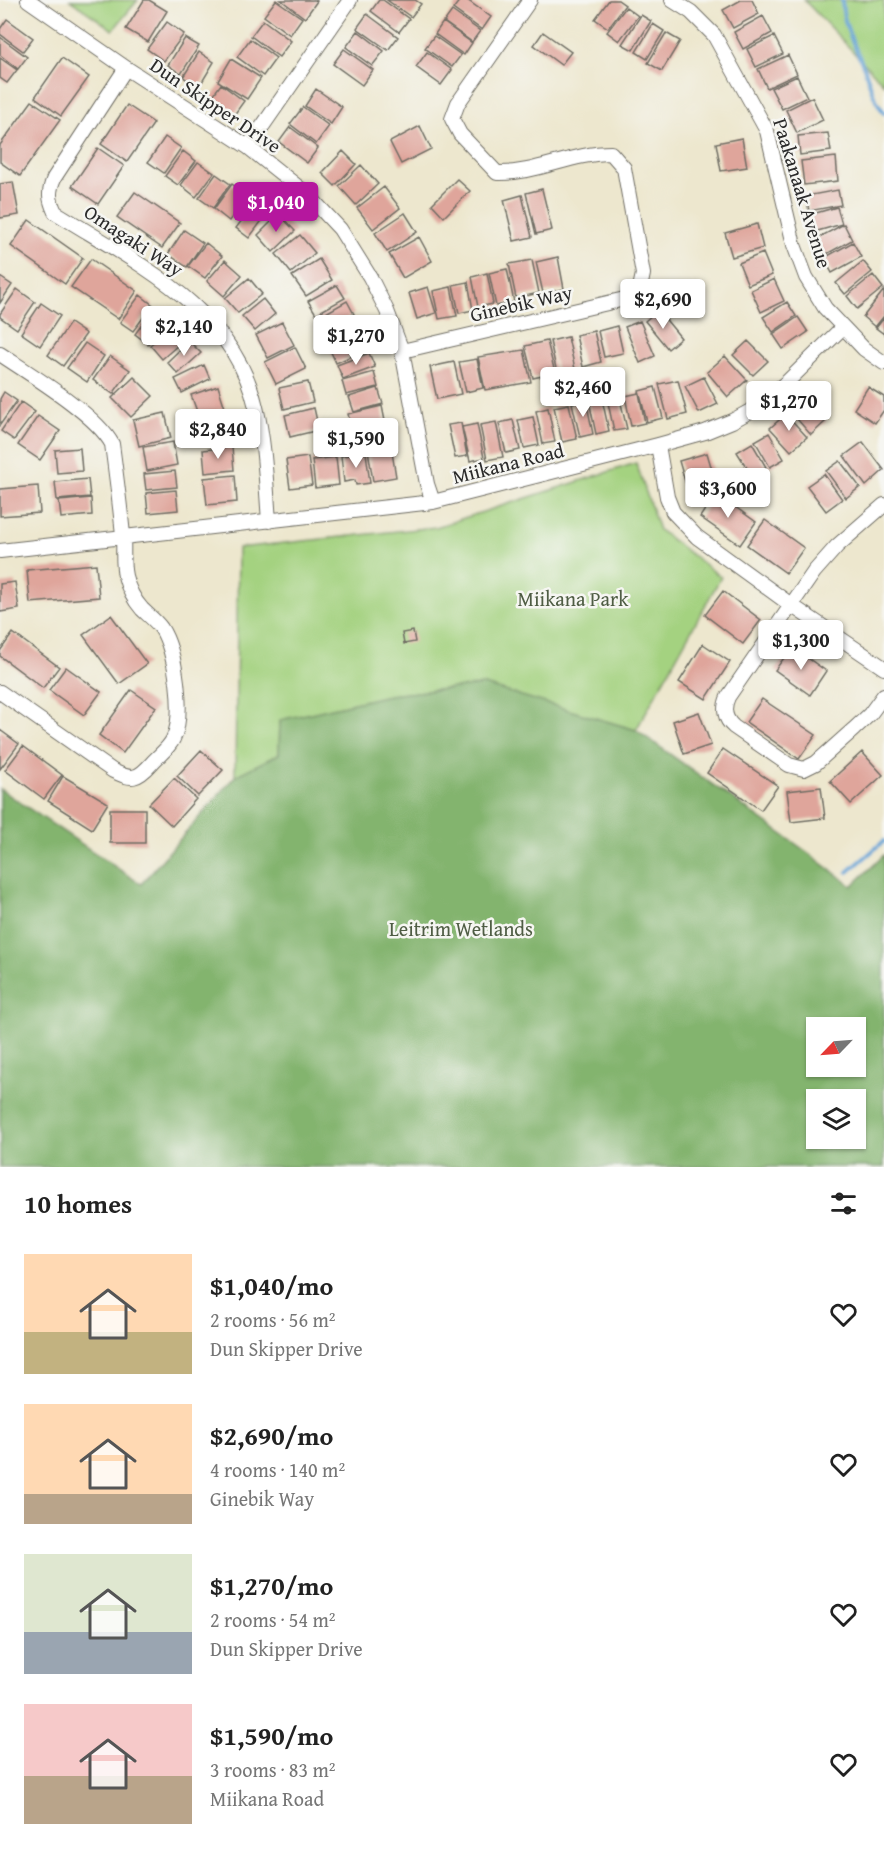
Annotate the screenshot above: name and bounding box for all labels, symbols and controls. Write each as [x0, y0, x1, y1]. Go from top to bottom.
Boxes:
street label: Dun Skipper Drive [145, 50, 287, 160]
street label: Paakanaak Avenue [766, 114, 840, 272]
pin: $1,040 [227, 182, 325, 233]
text: $1,040 [247, 187, 305, 216]
street label: Omagaki Way [79, 197, 189, 283]
street label: Ginebik Way [467, 277, 575, 329]
pin: $2,690 [614, 279, 712, 330]
text: $2,690 [634, 284, 692, 313]
pin: $2,140 [135, 306, 233, 357]
text: $2,140 [155, 311, 213, 340]
pin: $1,270 [307, 315, 405, 366]
text: $1,270 [327, 320, 385, 349]
pin: $2,460 [534, 367, 632, 418]
text: $2,460 [554, 372, 612, 401]
pin: $1,270 [740, 381, 838, 432]
text: $1,270 [760, 386, 818, 415]
pin: $2,840 [169, 409, 267, 460]
text: $2,840 [189, 414, 247, 443]
pin: $1,590 [307, 418, 405, 469]
text: $1,590 [327, 423, 385, 452]
street label: Miikana Road [449, 435, 567, 491]
pin: $3,600 [679, 468, 777, 519]
text: $3,600 [699, 473, 757, 502]
park label: Miikana Park [518, 584, 629, 613]
pin: $1,300 [752, 620, 850, 671]
text: $1,300 [772, 625, 830, 654]
park label: Leitrim Wetlands [389, 914, 533, 943]
north arrow [806, 1017, 866, 1077]
map controls [806, 1017, 866, 1149]
button: layers [806, 1089, 866, 1149]
text: 10 homes [24, 1184, 132, 1223]
icon: filters [827, 1187, 860, 1220]
text: $1,040/mo [210, 1266, 333, 1305]
icon: home [72, 1278, 144, 1350]
icon: heart [827, 1298, 860, 1331]
text: 2 rooms · 56 m² [210, 1305, 336, 1334]
text: Dun Skipper Drive [210, 1334, 363, 1363]
text: $2,690/mo [210, 1416, 333, 1455]
icon: home [72, 1428, 144, 1500]
icon: heart [827, 1448, 860, 1481]
text: 4 rooms · 140 m² [210, 1455, 345, 1484]
text: Ginebik Way [210, 1484, 314, 1513]
text: $1,270/mo [210, 1566, 333, 1605]
icon: home [72, 1578, 144, 1650]
icon: heart [827, 1598, 860, 1631]
text: 2 rooms · 54 m² [210, 1605, 336, 1634]
text: Dun Skipper Drive [210, 1634, 363, 1663]
text: $1,590/mo [210, 1716, 333, 1755]
icon: home [72, 1728, 144, 1800]
icon: heart [827, 1748, 860, 1781]
text: 3 rooms · 83 m² [210, 1755, 336, 1784]
text: Miikana Road [210, 1784, 324, 1813]

